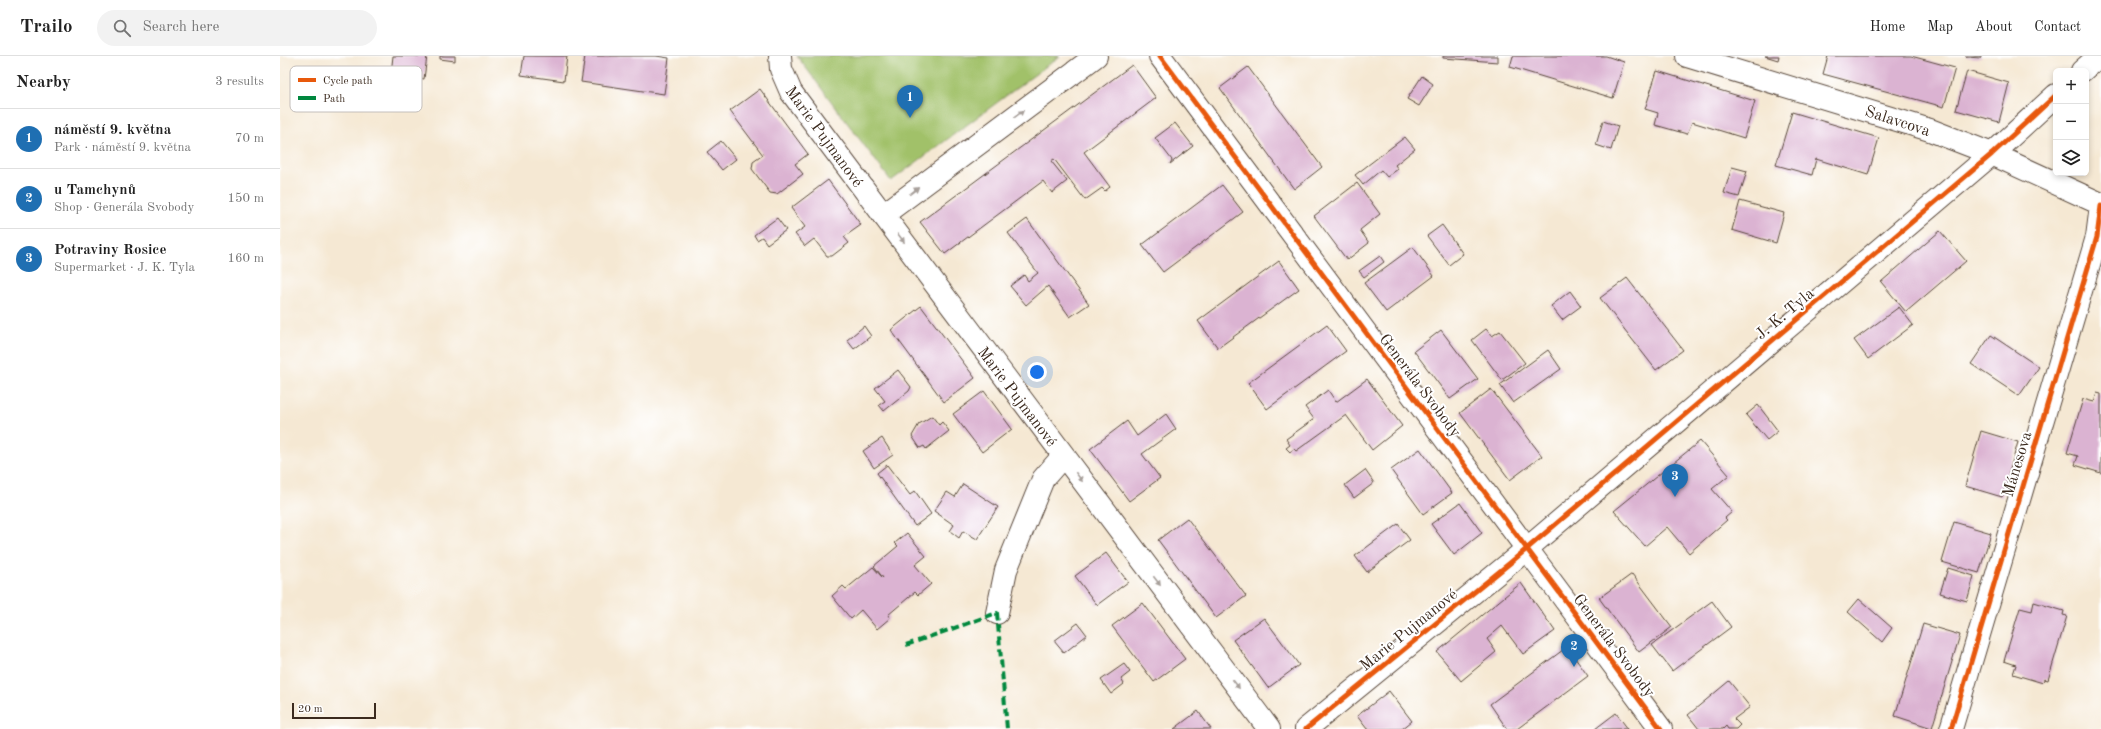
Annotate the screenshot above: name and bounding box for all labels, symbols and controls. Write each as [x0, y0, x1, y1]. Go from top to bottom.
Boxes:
search box [97, 10, 377, 46]
icon: search [111, 17, 133, 39]
text: Trailo [20, 18, 73, 37]
text: Search here [143, 20, 219, 35]
text: Home [1870, 20, 1905, 34]
text: Map [1927, 20, 1953, 34]
text: About [1975, 20, 2012, 34]
text: Contact [2034, 20, 2081, 34]
legend [290, 66, 422, 112]
map controls [2053, 68, 2089, 176]
button: + [2053, 68, 2089, 104]
text: Nearby [16, 74, 71, 91]
text: 3 results [215, 75, 264, 88]
text: Cycle path [323, 76, 373, 87]
street label: Marie Pujmanové [782, 84, 865, 190]
pin: 1 [897, 85, 923, 118]
text: Path [323, 94, 345, 105]
street label: Salavcova [1863, 104, 1932, 140]
button: − [2053, 104, 2089, 140]
one-way arrow [1013, 110, 1024, 118]
text: náměstí 9. května [54, 123, 171, 138]
text: 1 [25, 132, 33, 145]
text: 70 m [235, 132, 264, 145]
button: layers [2053, 140, 2089, 176]
text: Park · náměstí 9. května [54, 141, 191, 154]
text: u Tamchynů [54, 183, 136, 198]
one-way arrow [909, 187, 920, 196]
text: 2 [25, 192, 33, 205]
text: 150 m [227, 192, 264, 205]
text: Shop · Generála Svobody [54, 201, 194, 214]
one-way arrow [897, 233, 905, 244]
text: Potraviny Rosice [54, 243, 166, 258]
text: 3 [25, 252, 33, 265]
text: 160 m [227, 252, 264, 265]
text: Supermarket · J. K. Tyla [54, 261, 195, 274]
street label: J. K. Tyla [1753, 286, 1818, 343]
street label: Generála Svobody [1376, 332, 1464, 441]
street label: Marie Pujmanové [974, 344, 1059, 450]
your location [1027, 362, 1047, 382]
street label: Mánesova [2000, 430, 2035, 499]
pin: 3 [1662, 464, 1688, 497]
one-way arrow [1075, 472, 1083, 482]
one-way arrow [1153, 575, 1162, 586]
street label: Marie Pujmanové [1358, 587, 1461, 675]
street label: Generála Svobody [1570, 592, 1658, 701]
pin: 2 [1561, 634, 1587, 667]
one-way arrow [1232, 679, 1240, 690]
scale bar [292, 701, 376, 720]
text: 20 m [298, 704, 323, 715]

